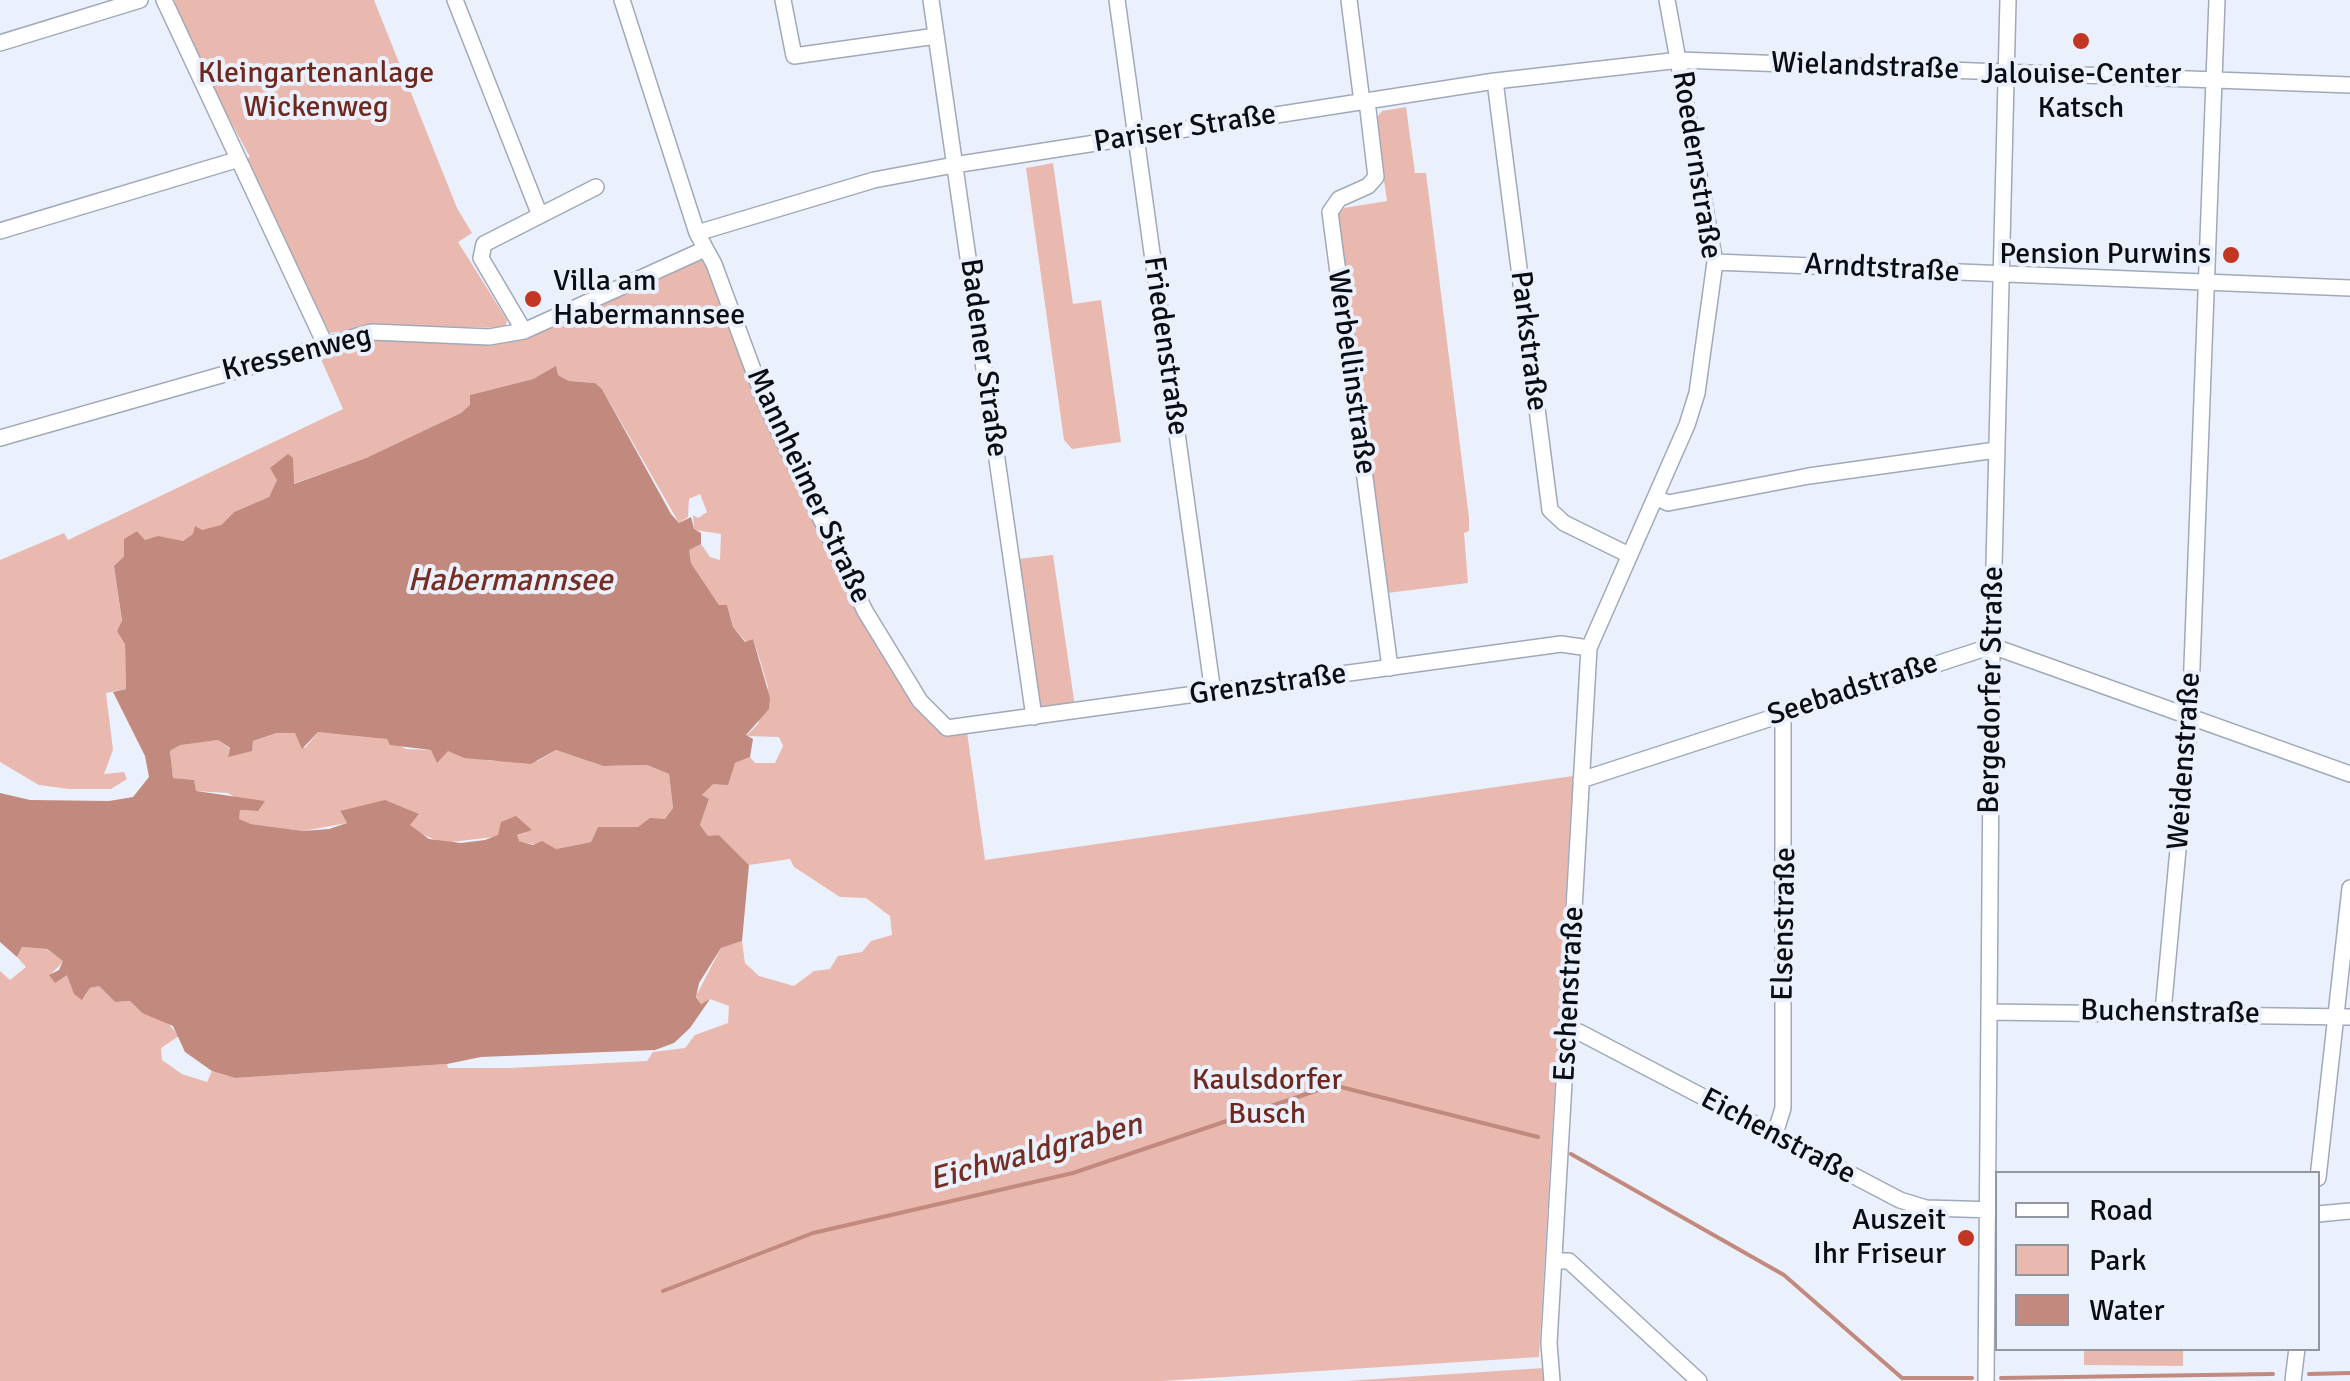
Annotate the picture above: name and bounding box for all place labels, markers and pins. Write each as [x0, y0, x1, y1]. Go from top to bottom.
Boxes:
marker: Jalouise-Center Katsch [2070, 30, 2092, 52]
place label: Jalouise-Center Katsch [1981, 57, 2181, 128]
place label: Pension Purwins [1999, 237, 2211, 273]
marker: Pension Purwins [2220, 244, 2242, 266]
place label: Villa am Habermannsee [553, 264, 745, 334]
marker: Villa am Habermannsee [522, 288, 544, 310]
place label: Auszeit Ihr Friseur [1813, 1203, 1946, 1274]
marker: Auszeit Ihr Friseur [1955, 1227, 1977, 1249]

